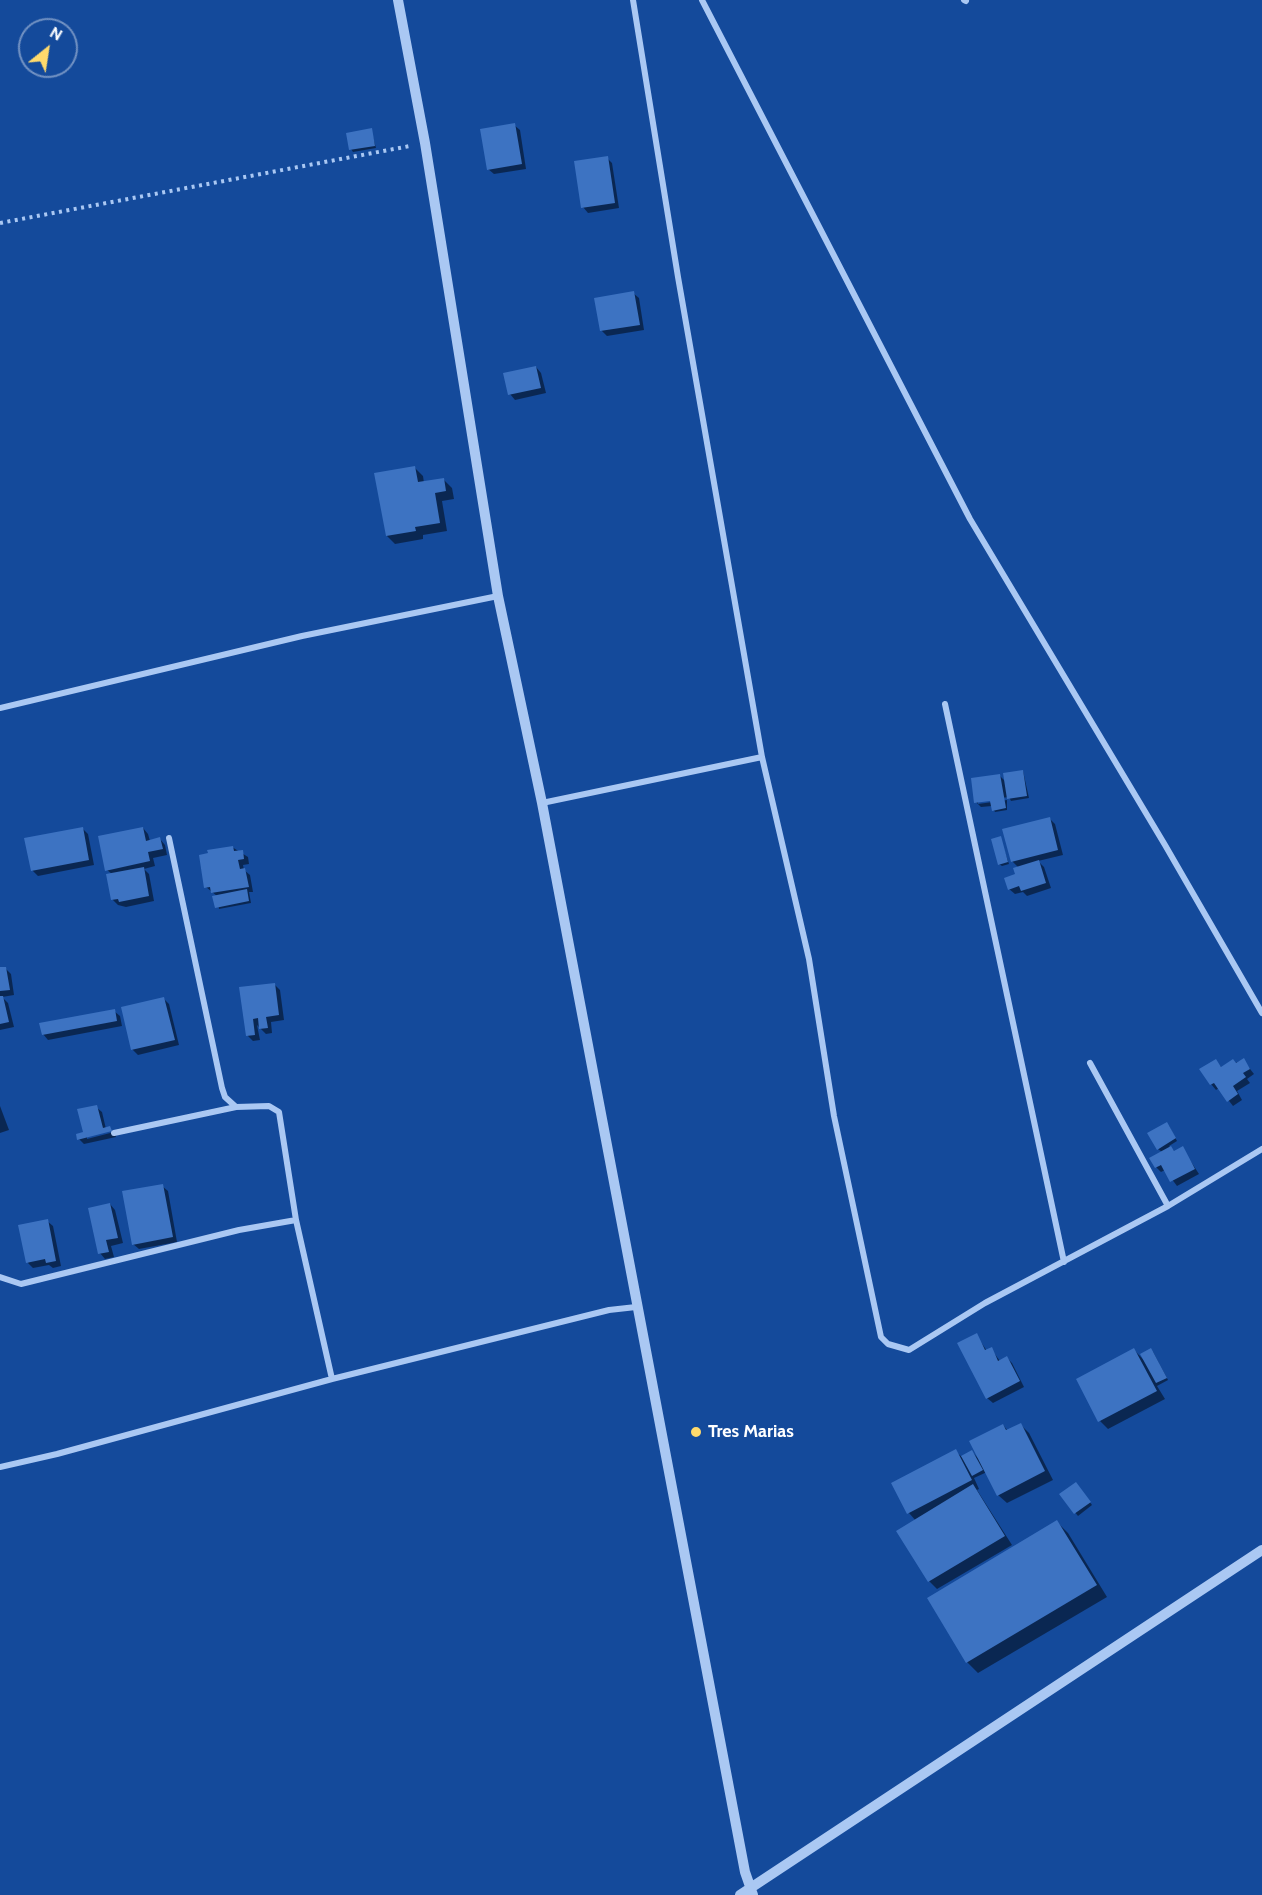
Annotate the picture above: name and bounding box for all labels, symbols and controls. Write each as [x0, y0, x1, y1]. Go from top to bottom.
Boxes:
north arrow [18, 18, 78, 78]
text: N [47, 23, 66, 45]
place label: Tres Marias [708, 1421, 794, 1443]
marker: Tres Marias [689, 1425, 703, 1439]

